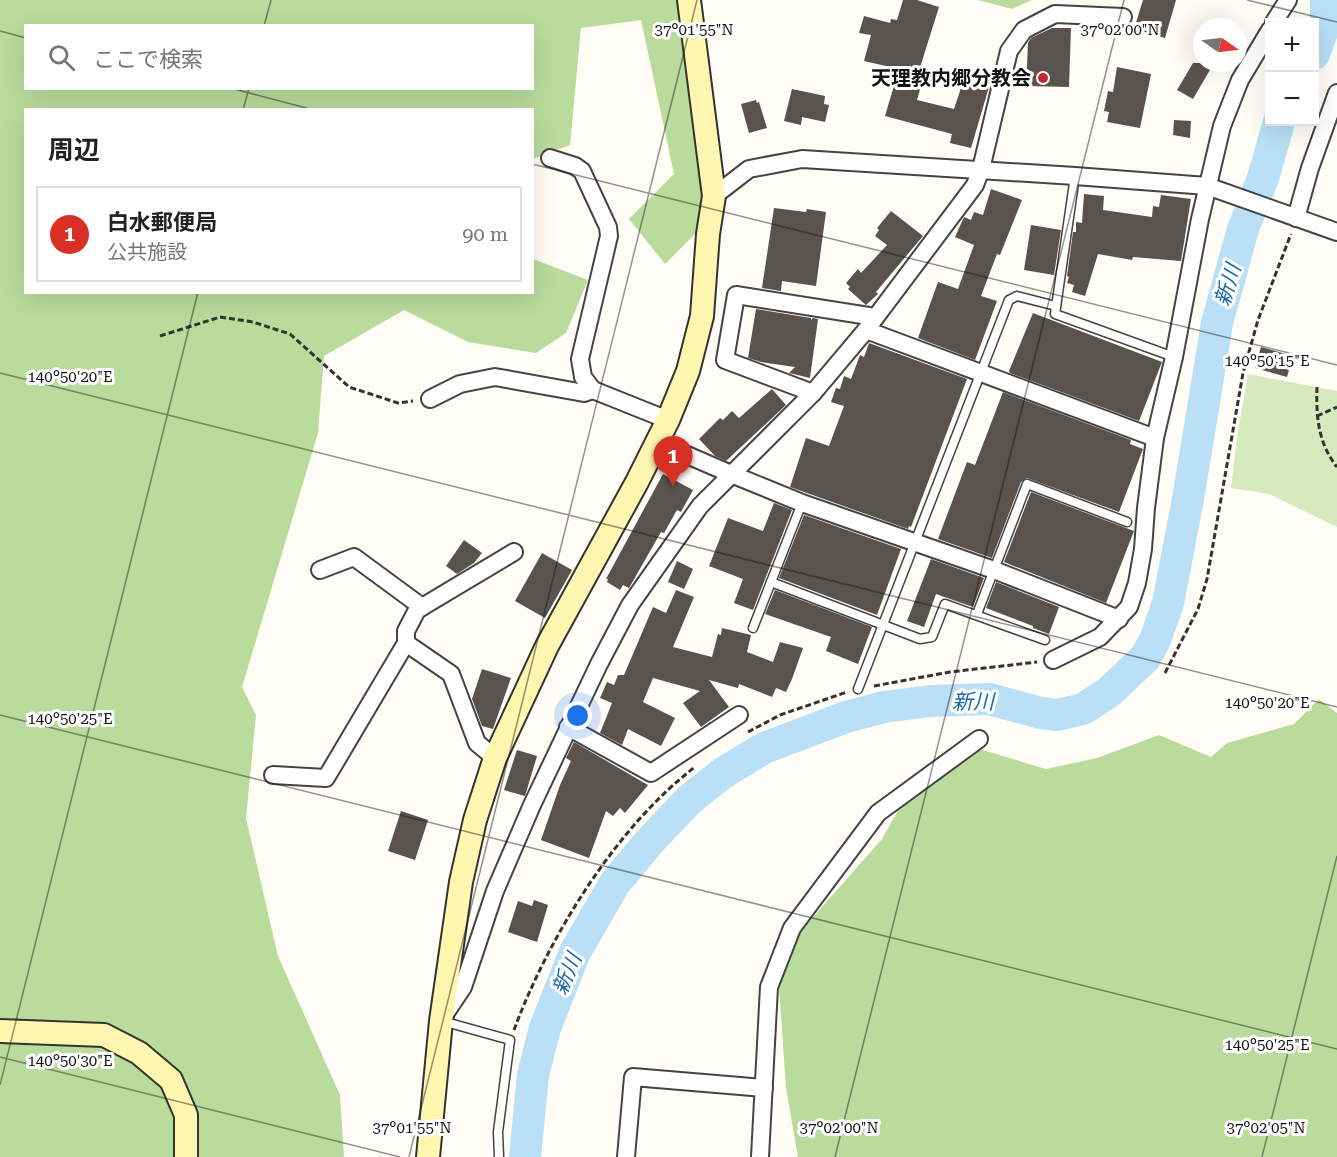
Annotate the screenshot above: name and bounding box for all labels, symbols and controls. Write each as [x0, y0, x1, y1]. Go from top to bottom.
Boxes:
north arrow [1193, 18, 1247, 72]
map controls [1265, 18, 1319, 126]
button: + [1265, 18, 1319, 72]
text: 37°01'55"N [654, 21, 734, 39]
text: 37°02'00"N [1080, 21, 1160, 39]
search box [24, 24, 534, 90]
icon: search [45, 41, 78, 74]
text: ここで検索 [93, 47, 203, 72]
place label: 天理教内郷分教会 [871, 66, 1031, 90]
marker: 天理教内郷分教会 [1036, 71, 1050, 85]
button: − [1265, 72, 1319, 126]
text: 周辺 [48, 135, 100, 165]
text: 白水郵便局 [107, 210, 217, 235]
text: 1 [64, 222, 75, 246]
text: 90 m [462, 222, 508, 246]
text: 公共施設 [107, 240, 187, 264]
water label: 新川 [1210, 259, 1246, 309]
text: 140°50'15"E [1224, 352, 1310, 370]
text: 140°50'20"E [27, 368, 113, 386]
pin: 1 [654, 436, 692, 486]
water label: 新川 [952, 690, 996, 714]
text: 140°50'20"E [1224, 694, 1310, 712]
your location [563, 701, 592, 730]
text: 140°50'25"E [27, 710, 113, 728]
water label: 新川 [548, 948, 587, 998]
text: 140°50'25"E [1224, 1036, 1310, 1054]
text: 140°50'30"E [27, 1052, 113, 1070]
text: 37°01'55"N [372, 1119, 452, 1137]
text: 37°02'00"N [799, 1119, 879, 1137]
text: 37°02'05"N [1226, 1119, 1306, 1137]

